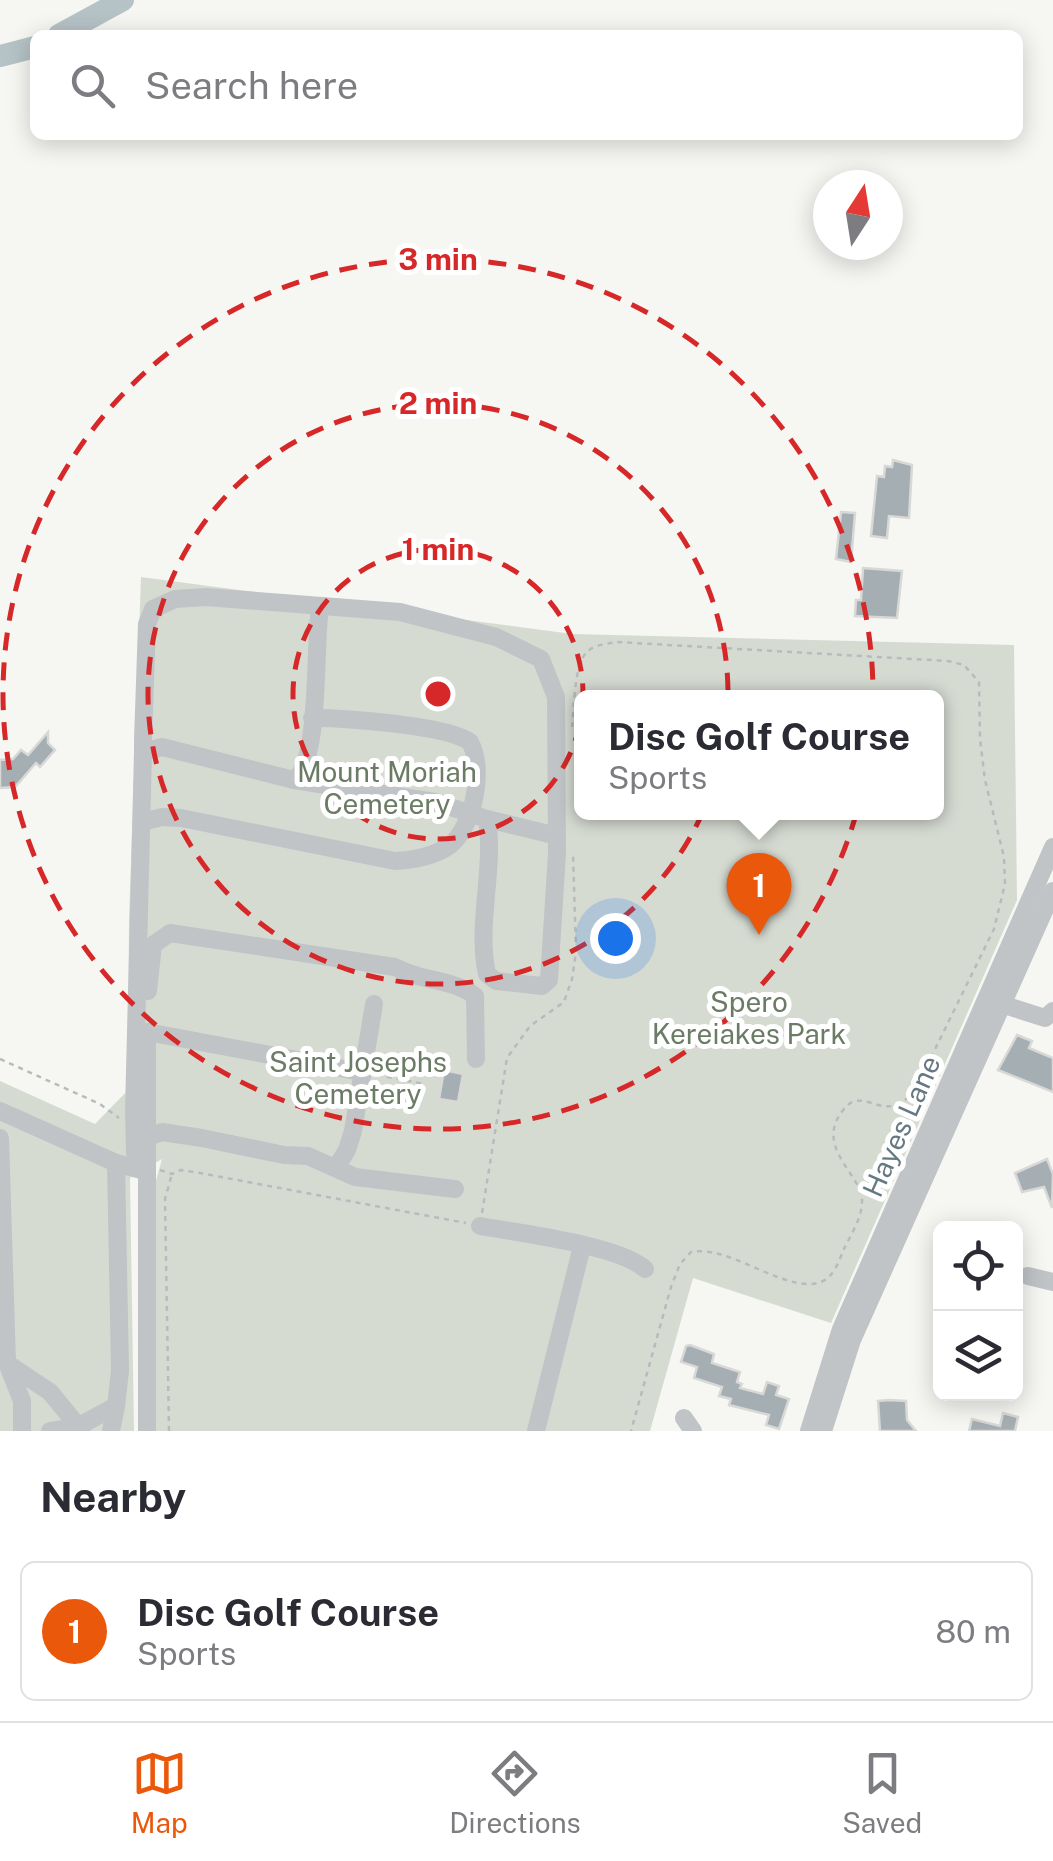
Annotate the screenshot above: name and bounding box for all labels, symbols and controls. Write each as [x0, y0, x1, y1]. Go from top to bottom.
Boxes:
search box [30, 30, 1023, 140]
icon: search [65, 58, 120, 113]
text: Search here [145, 63, 358, 108]
north arrow [813, 170, 903, 260]
text: 3 min [398, 241, 478, 277]
text: 2 min [399, 385, 477, 421]
text: 1 min [402, 531, 474, 567]
centre of rings [420, 676, 456, 712]
popup [574, 690, 944, 820]
text: Disc Golf Course [608, 714, 910, 759]
park label: Mount Moriah Cemetery [297, 755, 477, 820]
text: Sports [608, 759, 707, 796]
pin: 1 [726, 852, 792, 935]
your location [590, 913, 641, 964]
park label: Spero Kereiakes Park [652, 985, 846, 1050]
park label: Saint Josephs Cemetery [269, 1045, 447, 1110]
street label: Hayes Lane [855, 1050, 947, 1202]
map controls [933, 1221, 1023, 1401]
button: locate [933, 1221, 1023, 1311]
button: layers [933, 1311, 1023, 1401]
text: Nearby [40, 1472, 186, 1521]
text: Disc Golf Course [137, 1590, 439, 1635]
text: 1 [68, 1613, 81, 1650]
text: 80 m [935, 1613, 1011, 1650]
text: Sports [137, 1635, 236, 1672]
tab: Map [131, 1746, 188, 1839]
tab: Directions [449, 1746, 581, 1839]
tab: Saved [842, 1746, 922, 1839]

